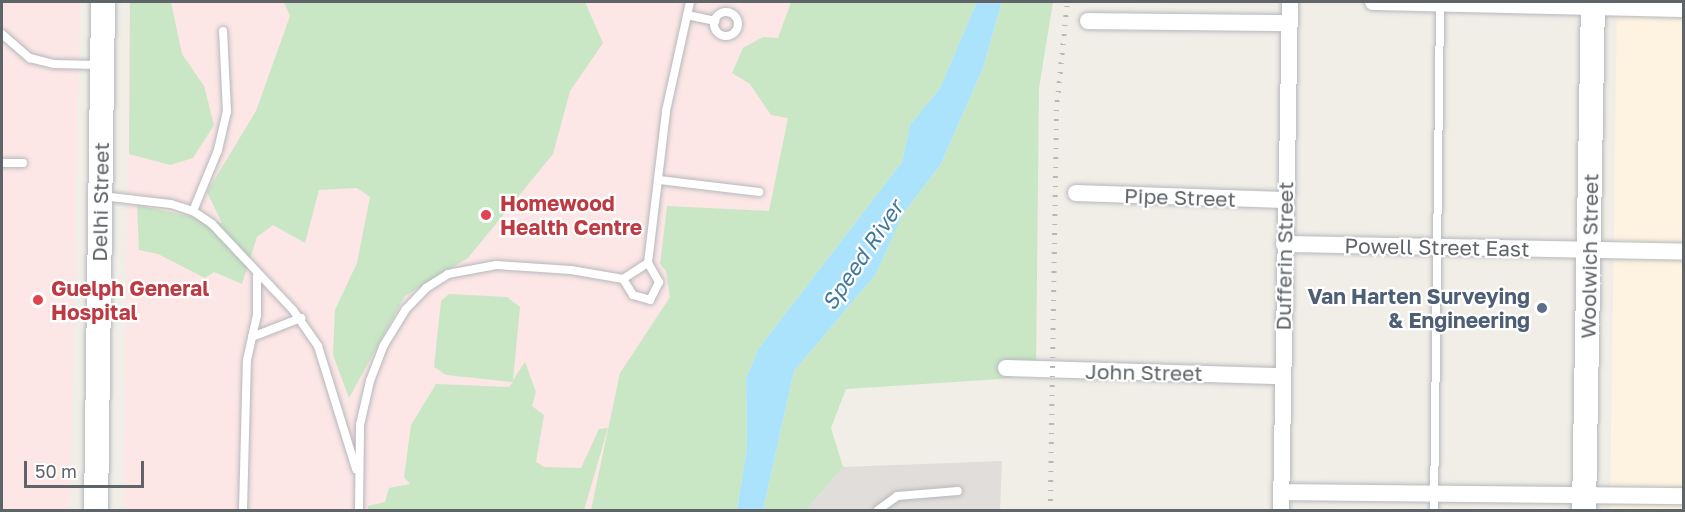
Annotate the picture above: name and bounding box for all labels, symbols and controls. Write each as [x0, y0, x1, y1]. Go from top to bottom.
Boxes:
street label: Delhi Street [86, 142, 114, 262]
street label: Woolwich Street [1575, 173, 1603, 339]
street label: Dufferin Street [1270, 181, 1298, 331]
street label: Pipe Street [1124, 182, 1236, 212]
place label: Homewood Health Centre [500, 190, 642, 240]
water label: Speed River [816, 195, 908, 315]
marker: Homewood Health Centre [477, 206, 495, 224]
street label: Powell Street East [1344, 233, 1530, 261]
place label: Guelph General Hospital [51, 275, 209, 325]
place label: Van Harten Surveying & Engineering [1307, 283, 1530, 333]
marker: Guelph General Hospital [29, 291, 47, 309]
marker: Van Harten Surveying & Engineering [1535, 301, 1549, 315]
street label: John Street [1085, 358, 1203, 386]
scale bar [27, 449, 147, 487]
text: 50 m [35, 460, 77, 482]

